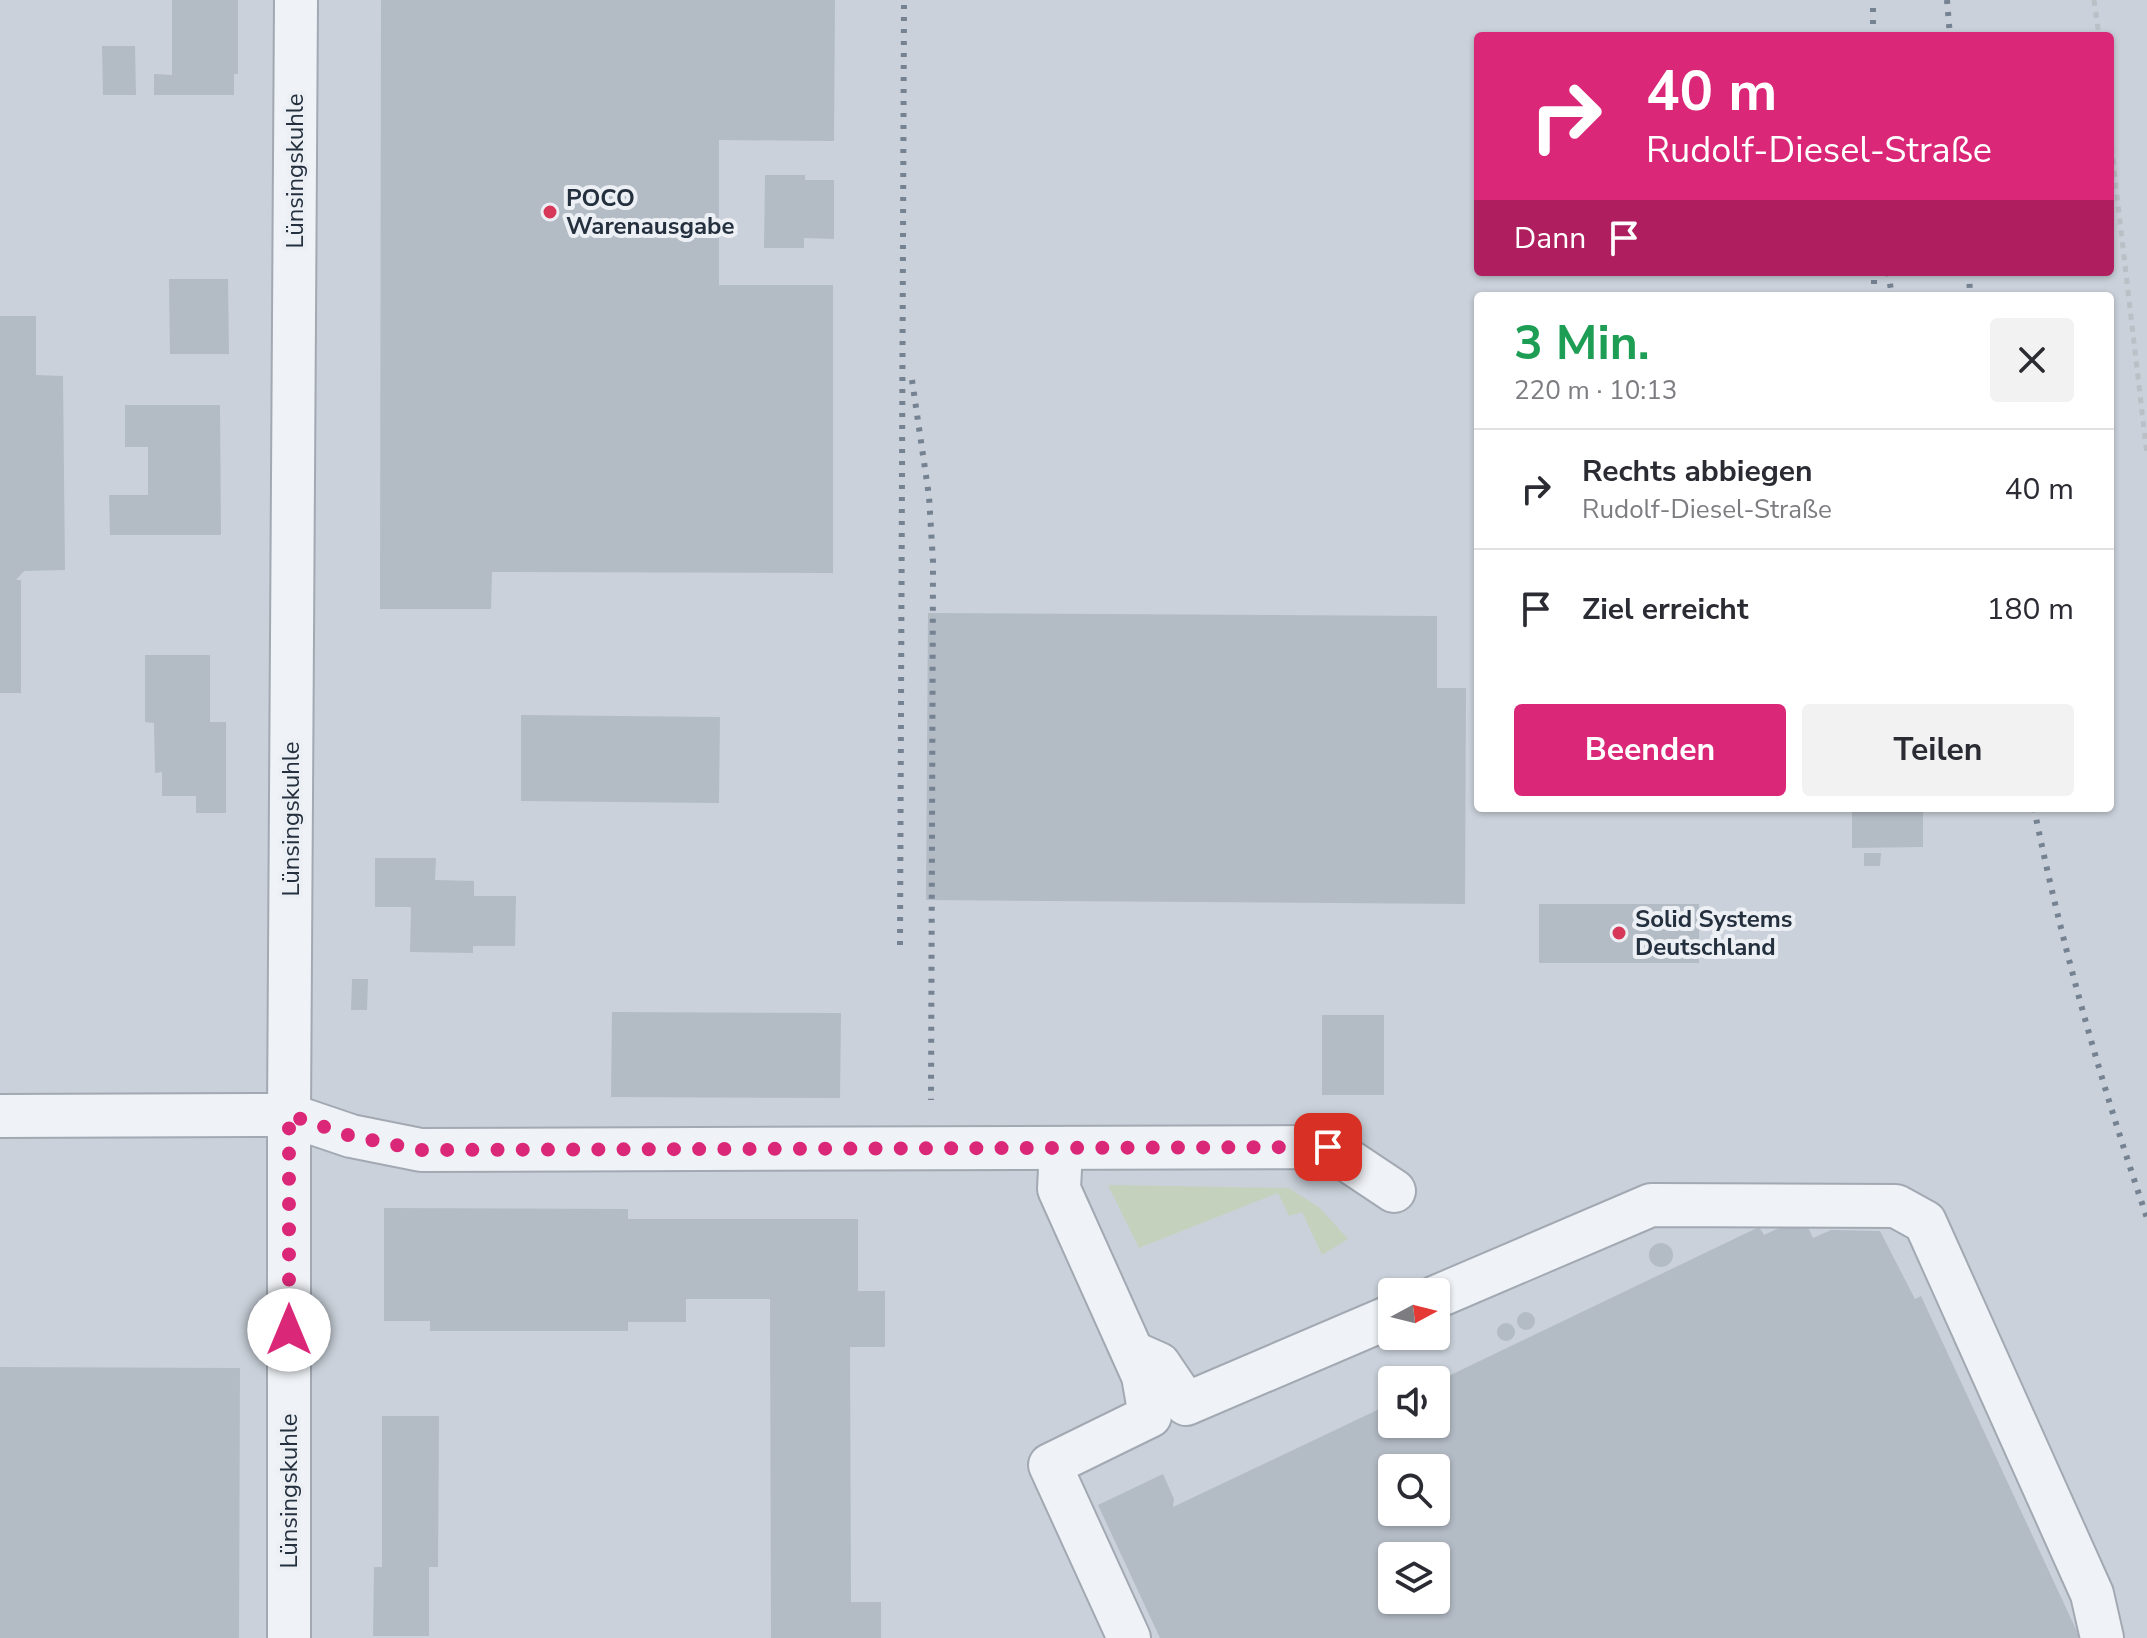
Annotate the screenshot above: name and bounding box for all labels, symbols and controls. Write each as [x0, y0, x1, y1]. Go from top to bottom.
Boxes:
text: 40 m [1646, 53, 1777, 130]
icon: right [1514, 64, 1618, 168]
street label: Lünsingskuhle [279, 93, 311, 249]
text: Rudolf-Diesel-Straße [1646, 126, 1992, 175]
place label: POCO Warenausgabe [566, 182, 734, 242]
marker: POCO Warenausgabe [541, 203, 559, 221]
icon: arrive [1602, 216, 1646, 260]
text: Dann [1514, 218, 1586, 259]
text: 3 Min. [1514, 310, 1650, 376]
button: close [1990, 318, 2074, 402]
text: 220 m · 10:13 [1514, 373, 1677, 408]
text: Rechts abbiegen [1582, 451, 1813, 492]
icon: right [1514, 467, 1558, 511]
text: 40 m [2005, 469, 2074, 510]
text: Rudolf-Diesel-Straße [1582, 492, 1832, 527]
icon: arrive [1514, 587, 1558, 631]
text: Ziel erreicht [1582, 589, 1748, 630]
text: 180 m [1987, 589, 2074, 630]
button: Beenden [1514, 704, 1786, 796]
button: Teilen [1802, 704, 2074, 796]
street label: Lünsingskuhle [275, 741, 307, 897]
place label: Solid Systems Deutschland [1635, 903, 1792, 963]
marker: Solid Systems Deutschland [1610, 924, 1628, 942]
pin [1294, 1113, 1362, 1181]
icon: arrive [1306, 1125, 1350, 1169]
north arrow [1378, 1278, 1450, 1350]
map controls [1378, 1278, 1450, 1614]
position arrow [247, 1288, 331, 1372]
button: sound [1378, 1366, 1450, 1438]
street label: Lünsingskuhle [273, 1413, 305, 1569]
button: search [1378, 1454, 1450, 1526]
button: layers [1378, 1542, 1450, 1614]

